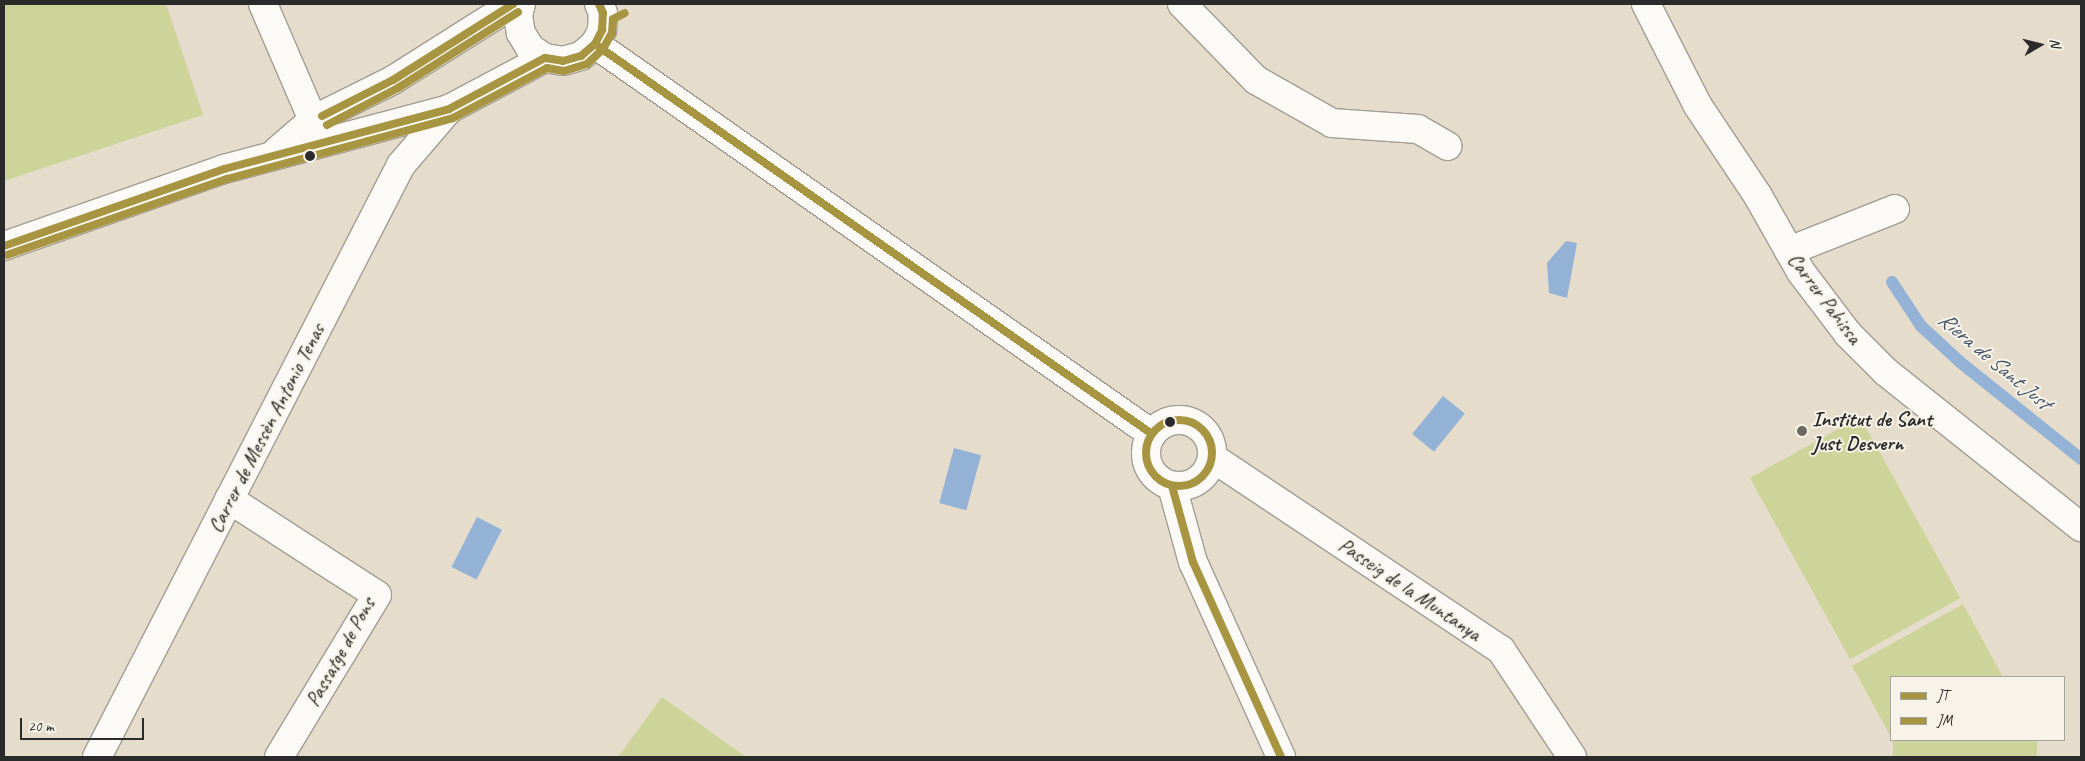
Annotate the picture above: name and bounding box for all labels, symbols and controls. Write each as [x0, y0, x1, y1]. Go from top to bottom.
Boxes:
north arrow [2015, 20, 2065, 70]
text: N [2046, 37, 2064, 48]
unlabelled marker [305, 151, 315, 161]
street label: Carrer Pahissa [1782, 247, 1868, 349]
water label: Riera de Sant Just [1933, 306, 2055, 416]
street label: Carrer de Messèn Antonio Tenas [202, 319, 330, 537]
place label: Institut de Sant Just Desvern [1812, 406, 1932, 456]
unlabelled marker [1165, 417, 1175, 427]
marker: Institut de Sant Just Desvern [1796, 425, 1808, 437]
street label: Passeig de la Muntanya [1334, 532, 1486, 646]
street label: Passatge de Pons [300, 593, 380, 711]
legend [1890, 676, 2065, 741]
text: JT [1937, 686, 1948, 705]
scale bar [22, 708, 146, 740]
text: JM [1937, 711, 1952, 730]
text: 20 m [28, 717, 54, 736]

